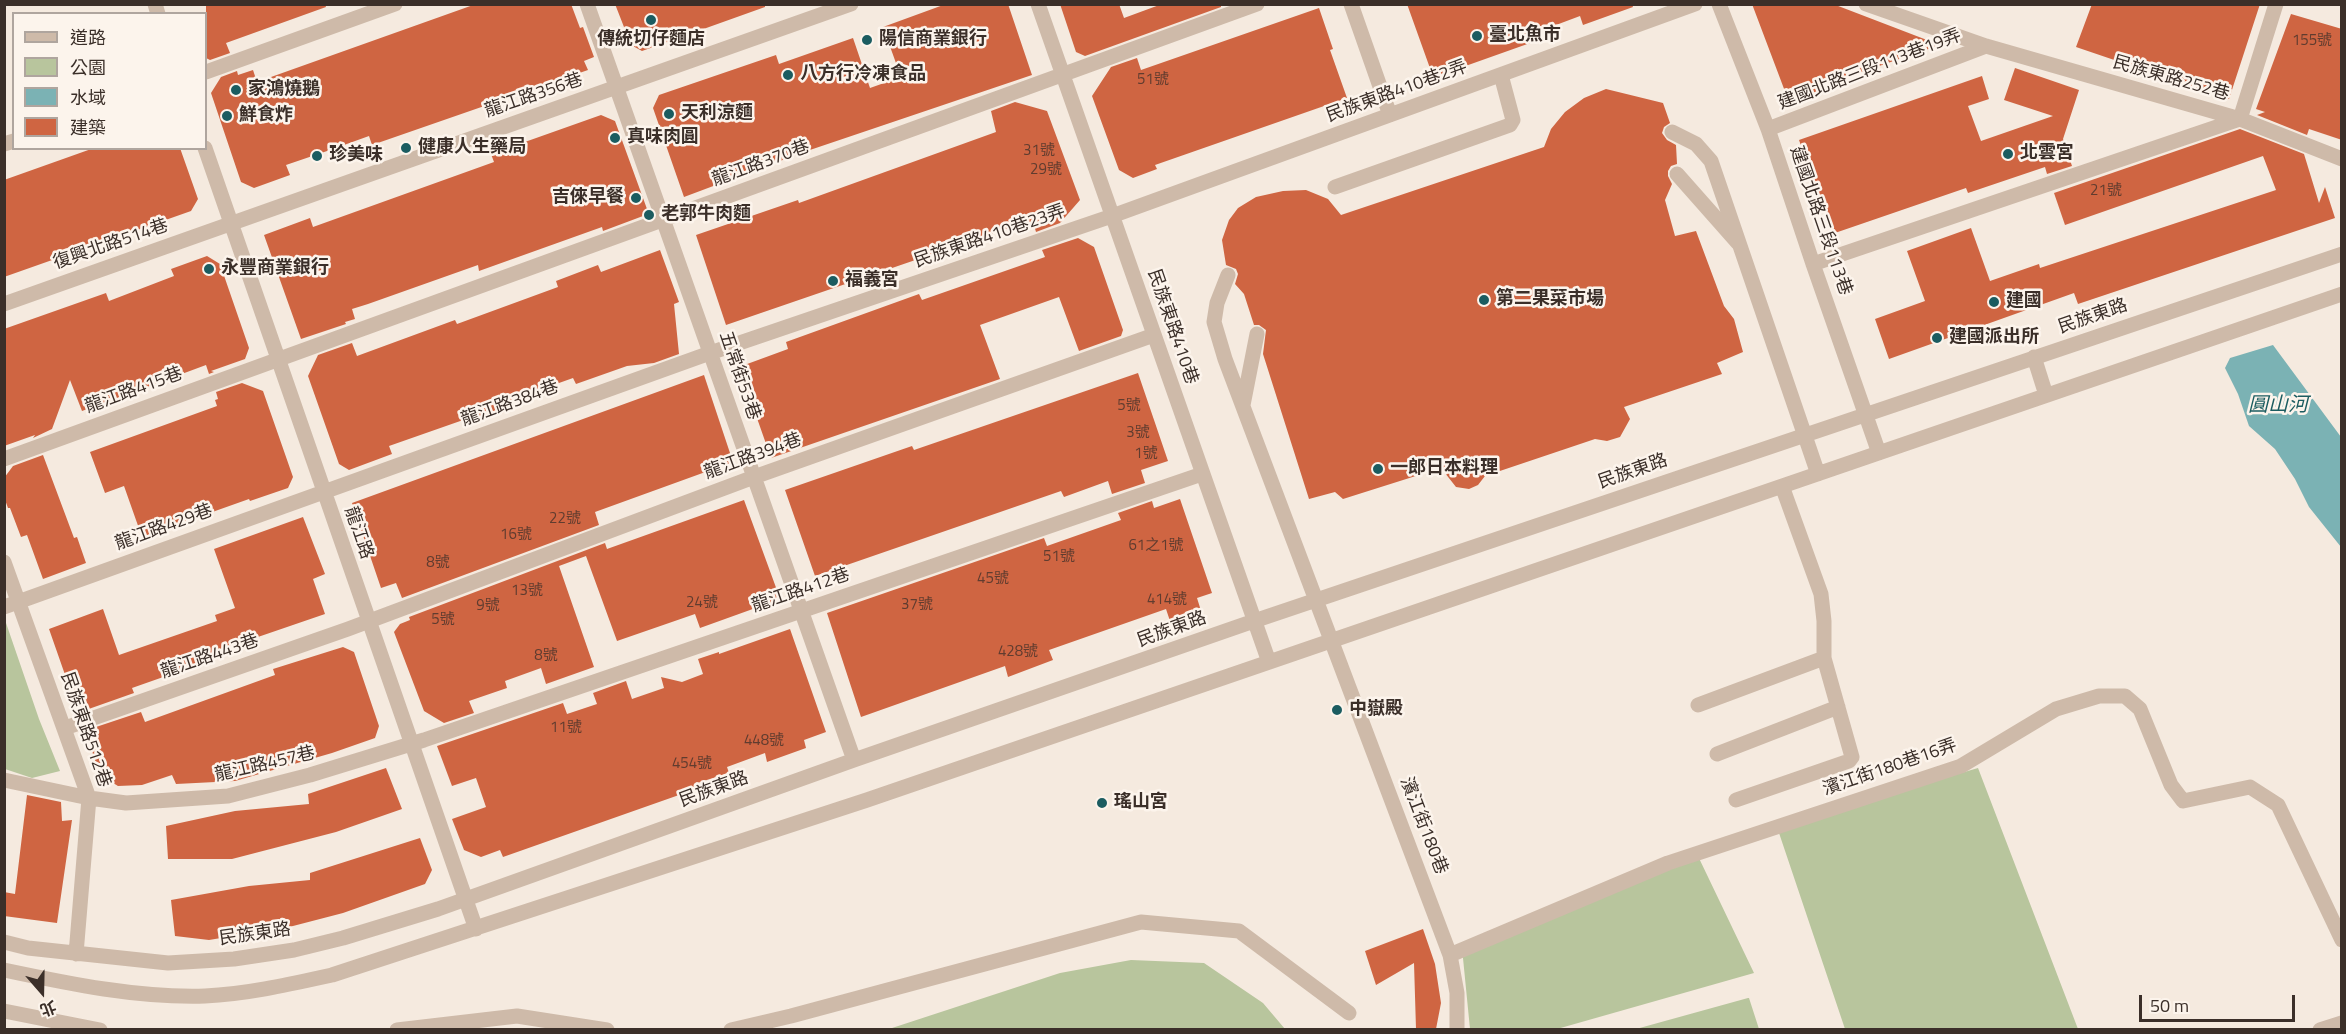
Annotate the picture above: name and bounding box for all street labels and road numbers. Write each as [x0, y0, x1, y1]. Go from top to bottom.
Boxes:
street label: 建國北路三段113巷19弄 [1775, 25, 1965, 115]
street label: 民族東路252巷 [2110, 52, 2232, 106]
street label: 民族東路410巷2弄 [1324, 56, 1470, 128]
street label: 龍江路356巷 [482, 69, 586, 123]
street label: 龍江路370巷 [709, 136, 813, 192]
street label: 建國北路三段113巷 [1784, 144, 1856, 298]
street label: 民族東路410巷23弄 [912, 201, 1068, 273]
street label: 復興北路514巷 [51, 215, 171, 275]
street label: 民族東路410巷 [1142, 267, 1202, 387]
street label: 民族東路 [2055, 295, 2131, 339]
street label: 五常街53巷 [714, 329, 764, 423]
street label: 龍江路415巷 [82, 363, 186, 419]
street label: 龍江路384巷 [458, 376, 562, 432]
street label: 龍江路394巷 [701, 429, 805, 485]
street label: 民族東路 [1595, 450, 1671, 494]
street label: 龍江路429巷 [112, 500, 216, 556]
street label: 龍江路 [339, 504, 377, 562]
street label: 龍江路412巷 [749, 564, 853, 618]
street label: 民族東路 [1134, 608, 1210, 652]
street label: 龍江路443巷 [158, 630, 262, 684]
street label: 民族東路512巷 [55, 670, 115, 790]
street label: 濱江街180巷16弄 [1820, 735, 1960, 801]
street label: 龍江路457巷 [213, 743, 317, 787]
street label: 民族東路 [676, 768, 752, 812]
street label: 濱江街180巷 [1395, 774, 1451, 878]
street label: 民族東路 [218, 919, 292, 951]

